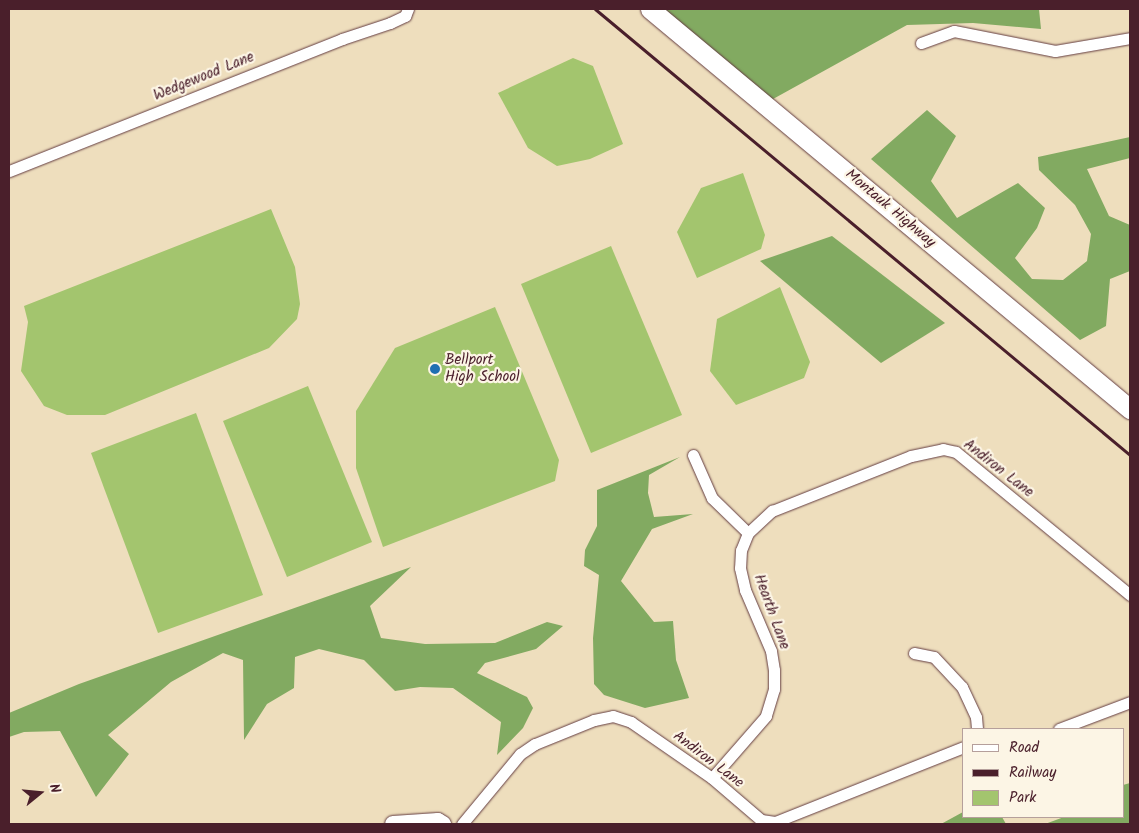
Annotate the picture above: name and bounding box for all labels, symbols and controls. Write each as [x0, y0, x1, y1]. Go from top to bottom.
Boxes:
street label: Wedgewood Lane [151, 49, 257, 105]
street label: Montauk Highway [841, 166, 939, 252]
place label: Bellport High School [445, 351, 520, 386]
marker: Bellport High School [429, 363, 441, 375]
street label: Andiron Lane [959, 436, 1037, 502]
street label: Hearth Lane [749, 572, 793, 652]
street label: Andiron Lane [669, 728, 747, 792]
legend [962, 728, 1124, 818]
text: Road [1009, 736, 1039, 760]
text: Railway [1009, 761, 1056, 785]
north arrow [15, 768, 65, 818]
text: N [43, 781, 66, 796]
text: Park [1009, 786, 1036, 810]

